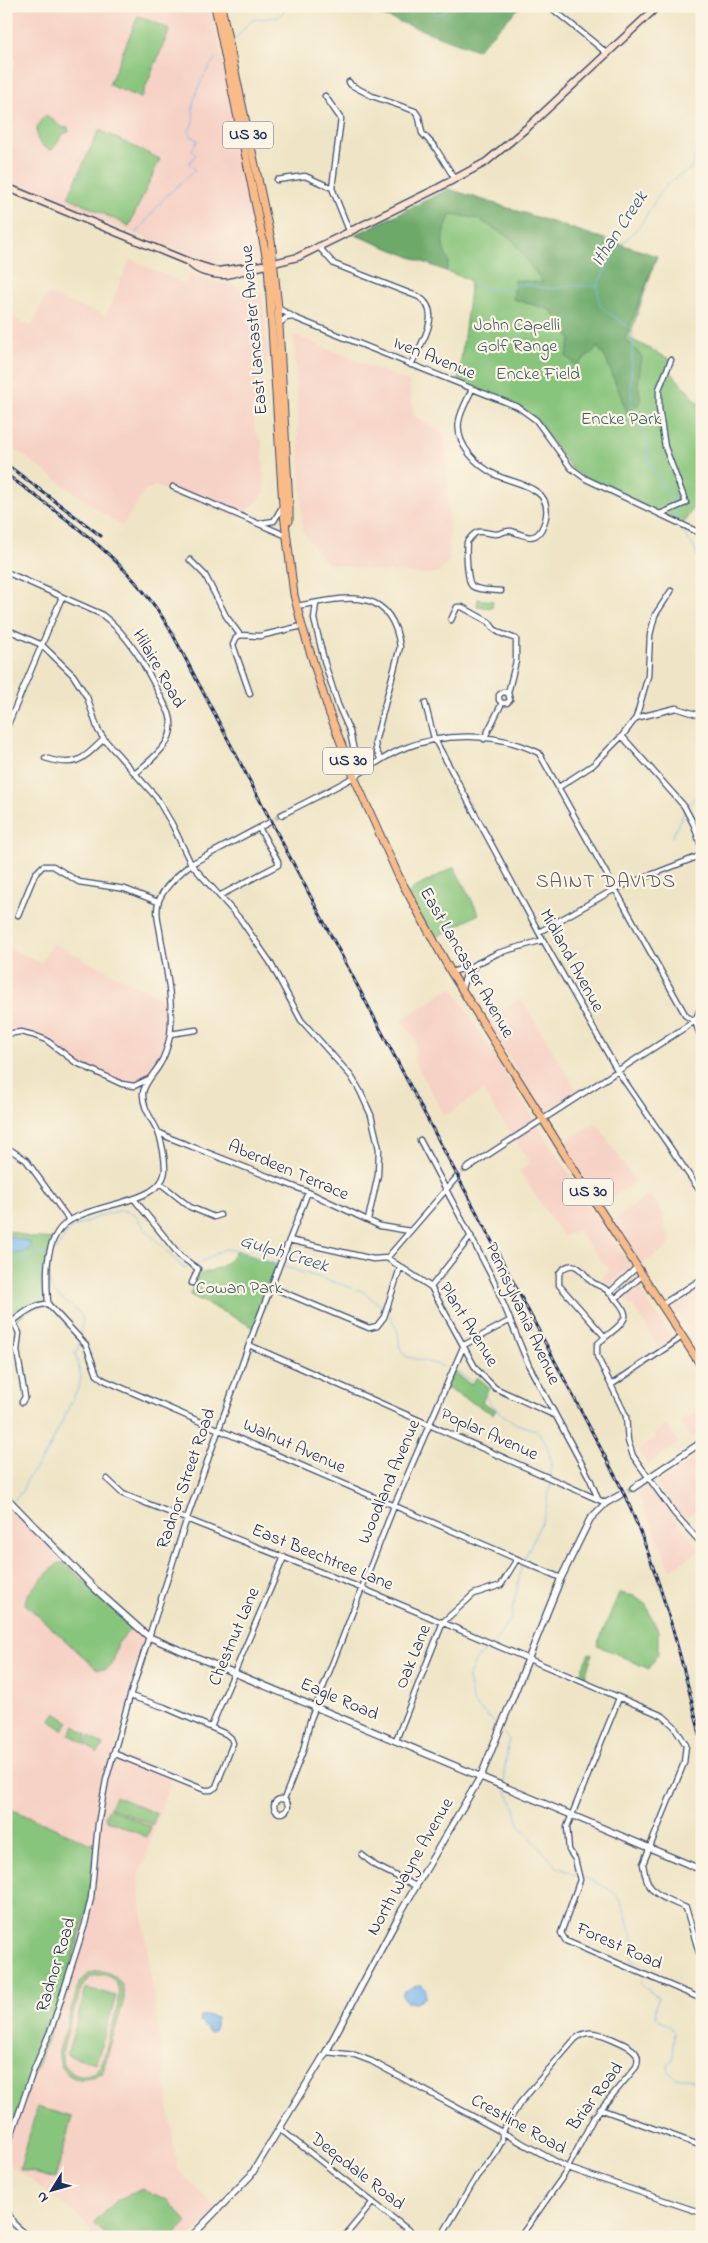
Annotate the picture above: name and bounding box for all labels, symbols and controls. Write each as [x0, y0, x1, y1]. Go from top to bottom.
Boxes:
road number: US 30 [223, 122, 273, 148]
water label: Ithan Creek [585, 185, 656, 272]
street label: East Lancaster Avenue [235, 243, 275, 416]
park label: John Capelli Golf Range [474, 313, 560, 361]
street label: Iven Avenue [389, 331, 480, 388]
park label: Encke Field [496, 362, 580, 388]
park label: Encke Park [581, 407, 661, 433]
street label: Hilaire Road [125, 625, 191, 713]
road number: US 30 [323, 748, 373, 774]
district label: SAINT DAVIDS [536, 868, 676, 897]
street label: East Lancaster Avenue [412, 883, 520, 1044]
street label: Midland Avenue [532, 905, 611, 1018]
street label: Aberdeen Terrace [223, 1134, 353, 1209]
road number: US 30 [563, 1178, 613, 1206]
water label: Gulph Creek [236, 1228, 332, 1280]
street label: Pennsylvania Avenue [478, 1239, 567, 1390]
park label: Cowan Park [196, 1276, 282, 1302]
street label: Plant Avenue [432, 1278, 505, 1373]
street label: Poplar Avenue [436, 1402, 543, 1469]
street label: Radnor Street Road [151, 1405, 223, 1553]
street label: Walnut Avenue [238, 1413, 350, 1482]
street label: Woodland Avenue [352, 1415, 428, 1548]
street label: East Beechtree Lane [247, 1518, 398, 1599]
street label: Chestnut Lane [203, 1583, 268, 1690]
street label: Oak Lane [389, 1620, 439, 1693]
street label: Eagle Road [295, 1672, 382, 1729]
street label: North Wayne Avenue [361, 1793, 462, 1941]
street label: Radnor Road [30, 1915, 84, 2015]
street label: Forest Road [571, 1916, 666, 1978]
street label: Briar Road [561, 2057, 630, 2138]
street label: Crestline Road [466, 2088, 570, 2162]
street label: Deepdale Road [303, 2126, 410, 2217]
north arrow [28, 2166, 78, 2216]
text: N [32, 2187, 54, 2207]

